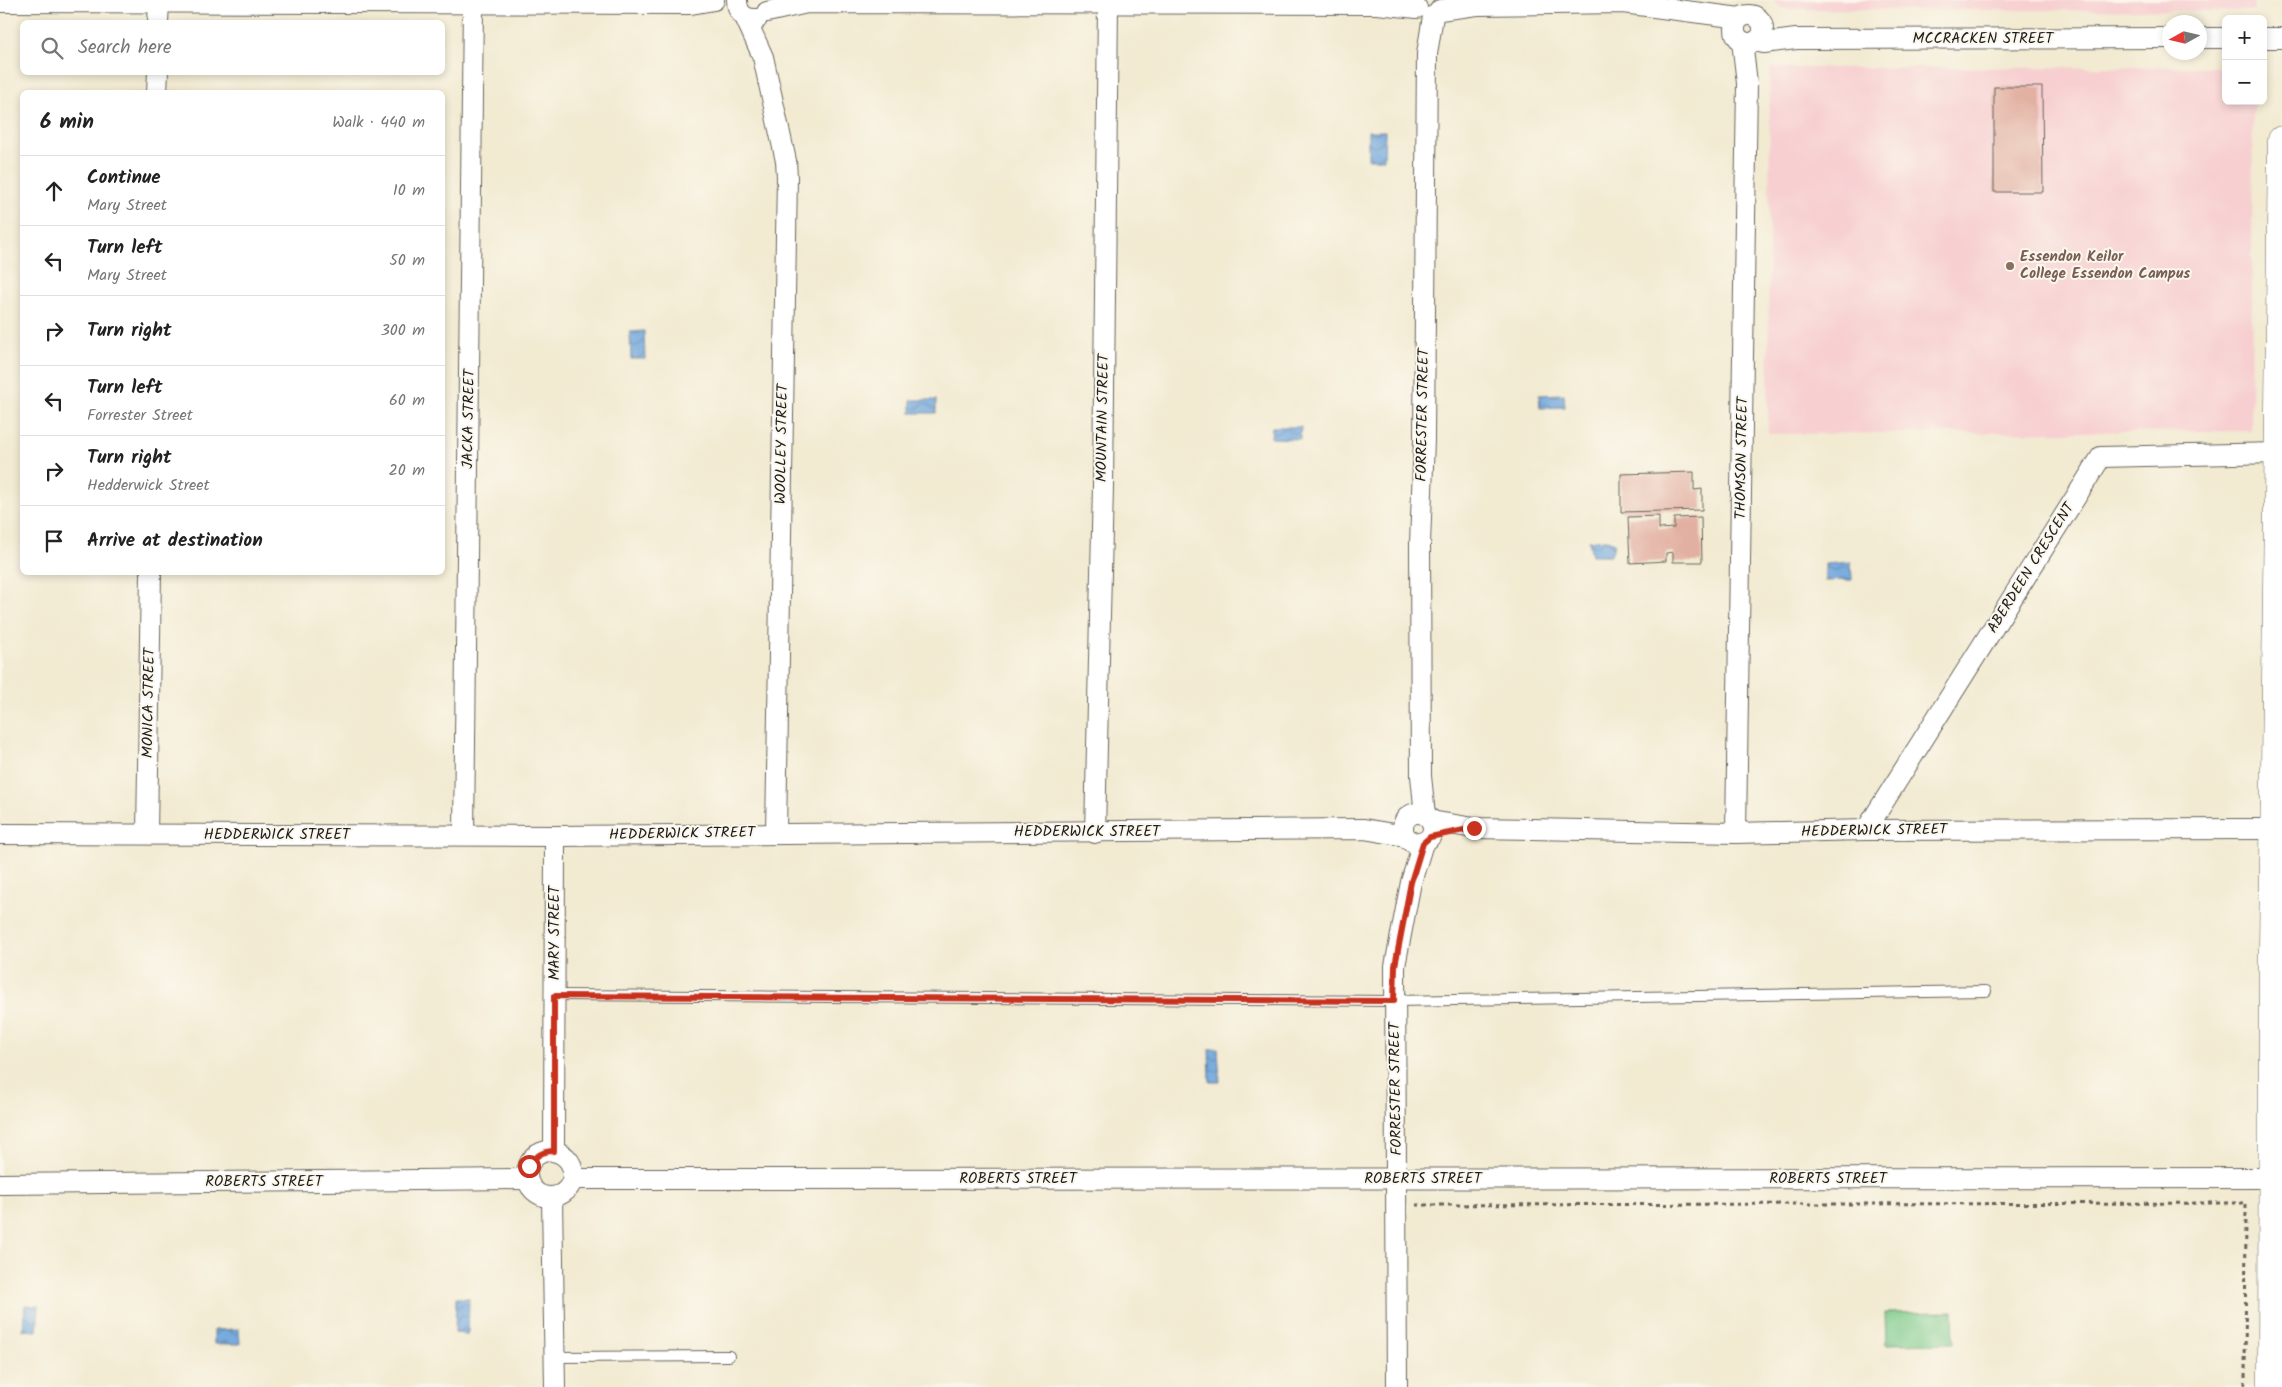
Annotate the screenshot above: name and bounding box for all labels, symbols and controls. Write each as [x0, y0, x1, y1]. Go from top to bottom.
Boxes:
north arrow [2162, 15, 2207, 60]
map controls [2222, 15, 2267, 105]
button: + [2222, 15, 2267, 60]
search box [20, 20, 445, 75]
street label: MCCRACKEN STREET [1913, 27, 2055, 51]
text: Search here [78, 33, 172, 63]
icon: search [38, 34, 66, 62]
button: − [2222, 60, 2267, 105]
text: 6 min [40, 106, 94, 139]
text: Walk · 440 m [332, 110, 425, 135]
text: Continue [87, 163, 160, 193]
icon: ahead [40, 177, 68, 205]
text: 10 m [393, 178, 425, 203]
text: Mary Street [87, 193, 167, 218]
text: Turn left [87, 233, 162, 263]
place label: Essendon Keilor College Essendon Campus [2020, 245, 2190, 286]
icon: left [40, 247, 68, 275]
text: 50 m [389, 248, 425, 273]
marker: Essendon Keilor College Essendon Campus [2004, 260, 2016, 272]
text: Mary Street [87, 263, 167, 288]
text: Turn right [87, 316, 172, 346]
icon: right [40, 317, 68, 345]
text: 300 m [381, 318, 425, 343]
street label: FORRESTER STREET [1410, 346, 1436, 482]
street label: MOUNTAIN STREET [1090, 352, 1116, 482]
street label: JACKA STREET [456, 367, 482, 469]
text: Turn left [87, 373, 162, 403]
street label: WOOLLEY STREET [769, 382, 795, 504]
icon: left [40, 387, 68, 415]
text: 60 m [389, 388, 425, 413]
street label: THOMSON STREET [1729, 394, 1755, 520]
text: Forrester Street [87, 403, 193, 428]
text: Turn right [87, 443, 172, 473]
icon: right [40, 457, 68, 485]
text: 20 m [389, 458, 425, 483]
text: Hedderwick Street [87, 473, 210, 498]
street label: ABERDEEN CRESCENT [1981, 496, 2082, 638]
text: Arrive at destination [87, 526, 263, 556]
icon: arrive [40, 527, 68, 555]
street label: MONICA STREET [136, 646, 162, 758]
route end [1463, 817, 1486, 840]
street label: HEDDERWICK STREET [1801, 818, 1949, 844]
street label: HEDDERWICK STREET [1014, 820, 1162, 844]
street label: HEDDERWICK STREET [609, 821, 757, 847]
street label: HEDDERWICK STREET [204, 823, 352, 847]
street label: MARY STREET [543, 884, 567, 980]
street label: FORRESTER STREET [1383, 1020, 1409, 1156]
route start [518, 1155, 541, 1178]
street label: ROBERTS STREET [959, 1167, 1079, 1191]
street label: ROBERTS STREET [1364, 1167, 1484, 1191]
street label: ROBERTS STREET [1769, 1167, 1889, 1191]
street label: ROBERTS STREET [205, 1170, 325, 1194]

